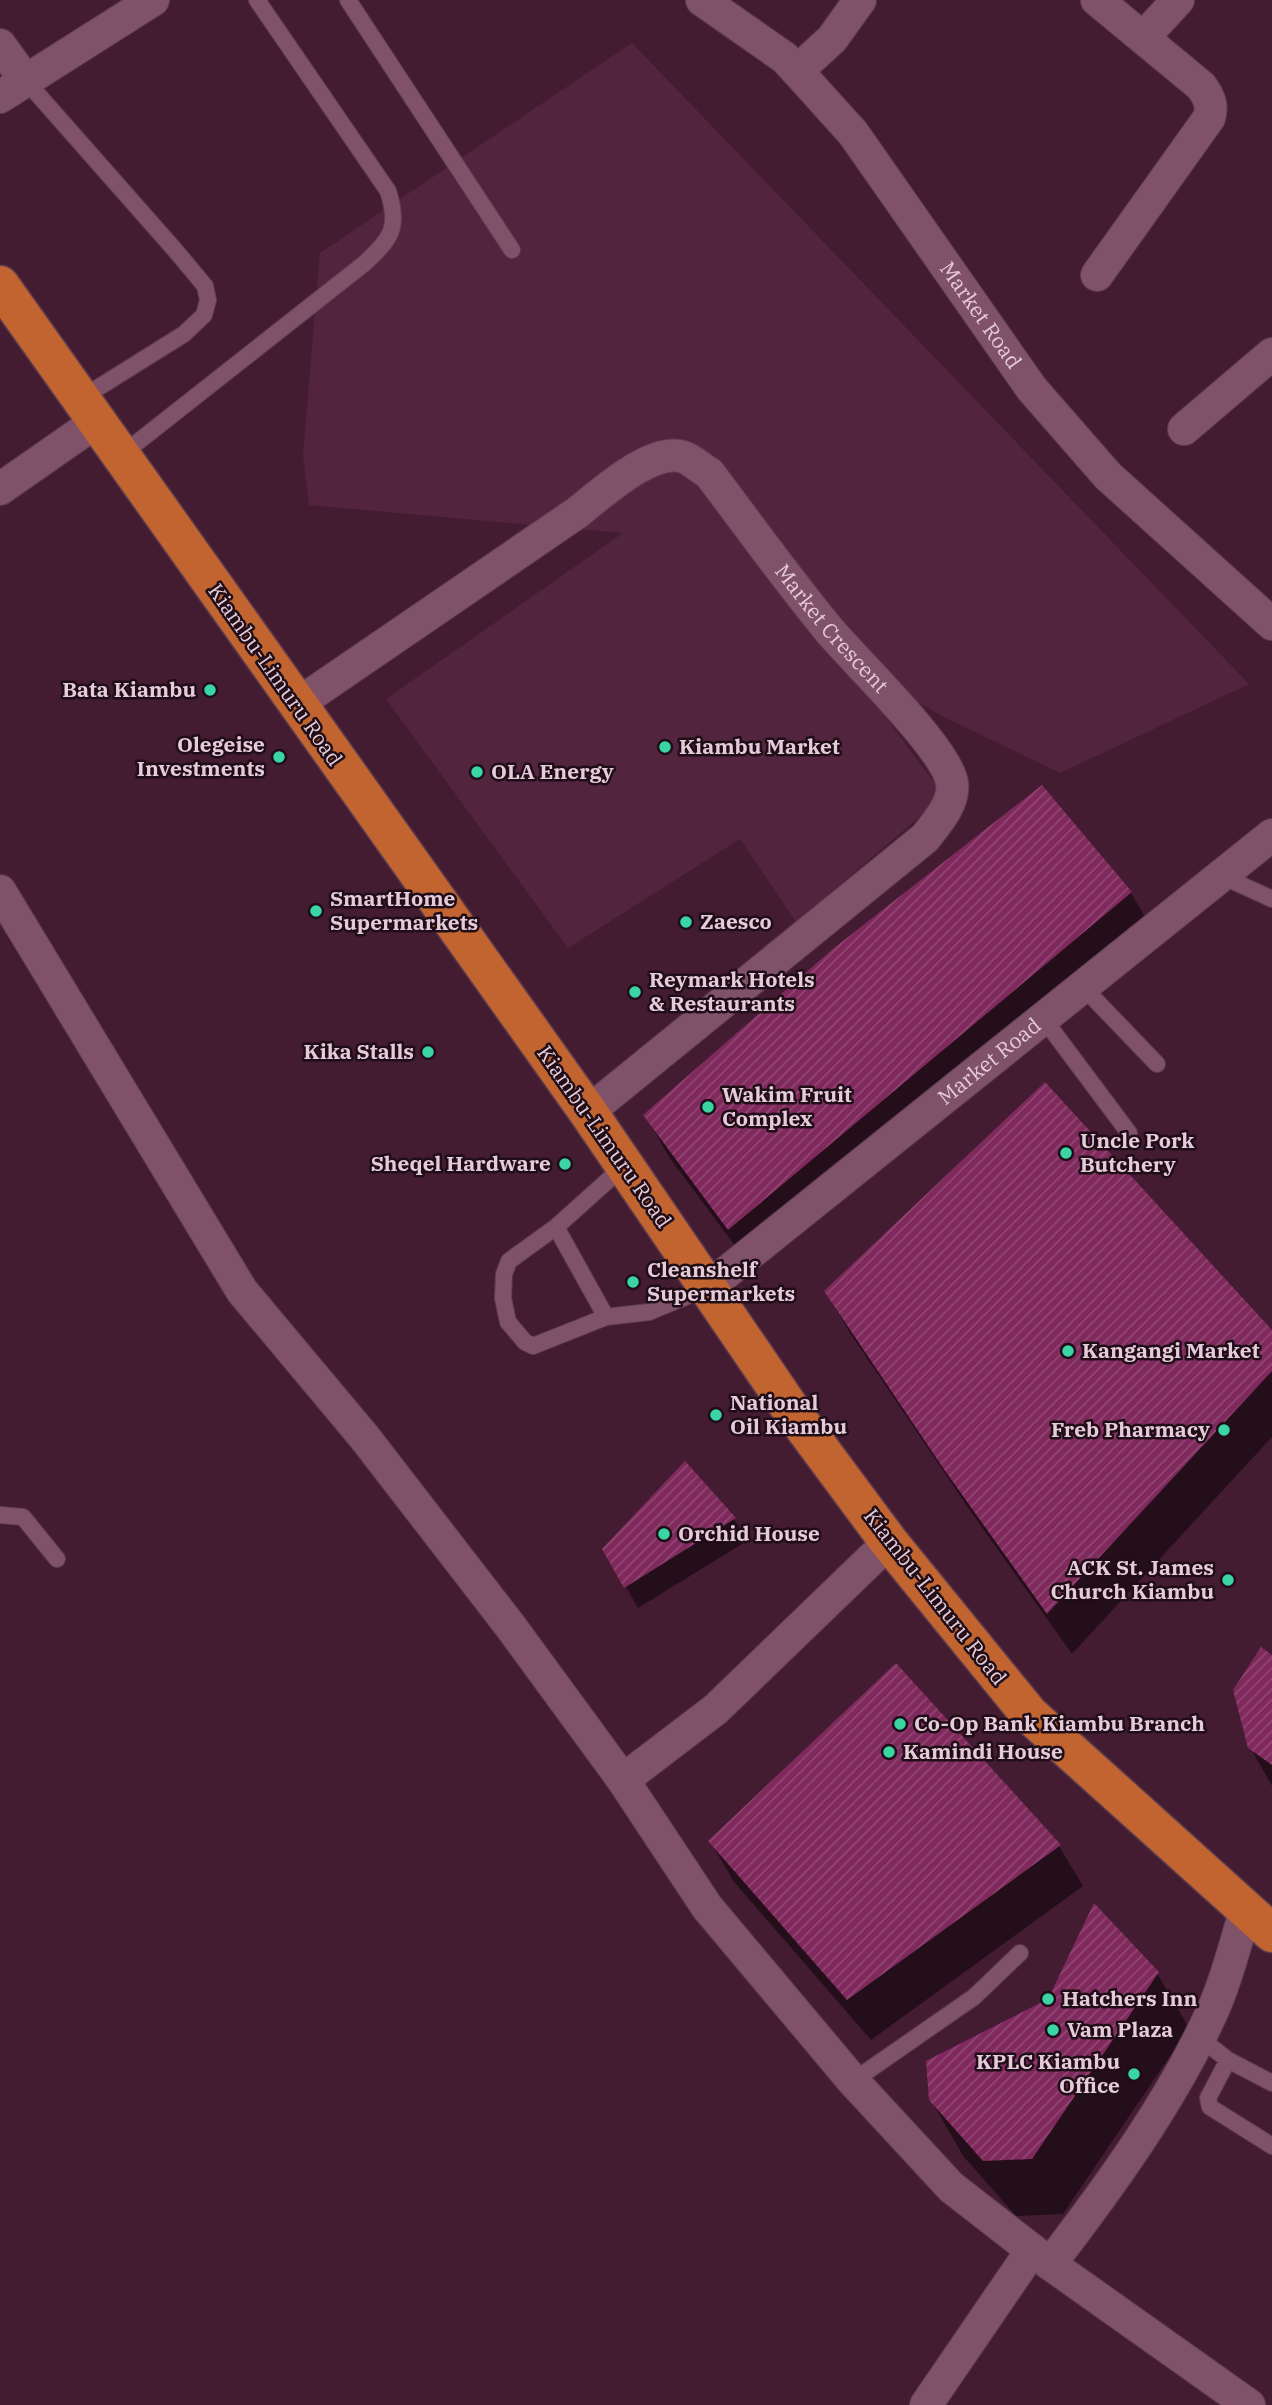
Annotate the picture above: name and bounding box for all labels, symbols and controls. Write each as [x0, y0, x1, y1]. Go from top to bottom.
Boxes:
street label: Market Road [934, 256, 1029, 374]
street label: Market Crescent [769, 558, 895, 699]
street label: Kiambu-Limuru Road [202, 578, 350, 771]
place label: Bata Kiambu [62, 675, 196, 703]
marker: Bata Kiambu [202, 682, 218, 698]
place label: Olegeise Investments [137, 730, 265, 782]
place label: Kiambu Market [679, 732, 840, 760]
marker: Kiambu Market [657, 739, 673, 755]
marker: Olegeise Investments [271, 749, 287, 765]
place label: OLA Energy [491, 757, 614, 785]
marker: OLA Energy [469, 764, 485, 780]
place label: SmartHome Supermarkets [330, 884, 478, 936]
marker: SmartHome Supermarkets [308, 903, 324, 919]
place label: Zaesco [700, 907, 772, 935]
marker: Zaesco [678, 914, 694, 930]
place label: Reymark Hotels & Restaurants [649, 965, 815, 1017]
marker: Reymark Hotels & Restaurants [627, 984, 643, 1000]
street label: Market Road [931, 1011, 1046, 1111]
place label: Kika Stalls [304, 1037, 414, 1065]
street label: Kiambu-Limuru Road [531, 1040, 679, 1233]
marker: Kika Stalls [420, 1044, 436, 1060]
place label: Wakim Fruit Complex [722, 1080, 852, 1132]
marker: Wakim Fruit Complex [700, 1099, 716, 1115]
place label: Uncle Pork Butchery [1080, 1126, 1194, 1178]
marker: Uncle Pork Butchery [1058, 1145, 1074, 1161]
place label: Sheqel Hardware [371, 1149, 551, 1177]
marker: Sheqel Hardware [557, 1156, 573, 1172]
place label: Cleanshelf Supermarkets [647, 1255, 795, 1307]
marker: Cleanshelf Supermarkets [625, 1274, 641, 1290]
place label: Kangangi Market [1082, 1336, 1260, 1364]
marker: Kangangi Market [1060, 1343, 1076, 1359]
place label: National Oil Kiambu [730, 1388, 847, 1440]
marker: National Oil Kiambu [708, 1407, 724, 1423]
place label: Freb Pharmacy [1051, 1415, 1210, 1443]
marker: Freb Pharmacy [1216, 1422, 1232, 1438]
street label: Kiambu-Limuru Road [858, 1502, 1014, 1691]
place label: Orchid House [678, 1519, 820, 1547]
marker: Orchid House [656, 1526, 672, 1542]
place label: ACK St. James Church Kiambu [1050, 1553, 1214, 1605]
marker: ACK St. James Church Kiambu [1220, 1572, 1236, 1588]
place label: Co-Op Bank Kiambu Branch [914, 1709, 1205, 1737]
marker: Co-Op Bank Kiambu Branch [892, 1716, 908, 1732]
place label: Kamindi House [903, 1737, 1063, 1765]
marker: Kamindi House [881, 1744, 897, 1760]
place label: Hatchers Inn [1062, 1984, 1198, 2012]
marker: Hatchers Inn [1040, 1991, 1056, 2007]
place label: Vam Plaza [1067, 2015, 1173, 2043]
marker: Vam Plaza [1045, 2022, 1061, 2038]
place label: KPLC Kiambu Office [976, 2047, 1120, 2099]
marker: KPLC Kiambu Office [1126, 2066, 1142, 2082]

